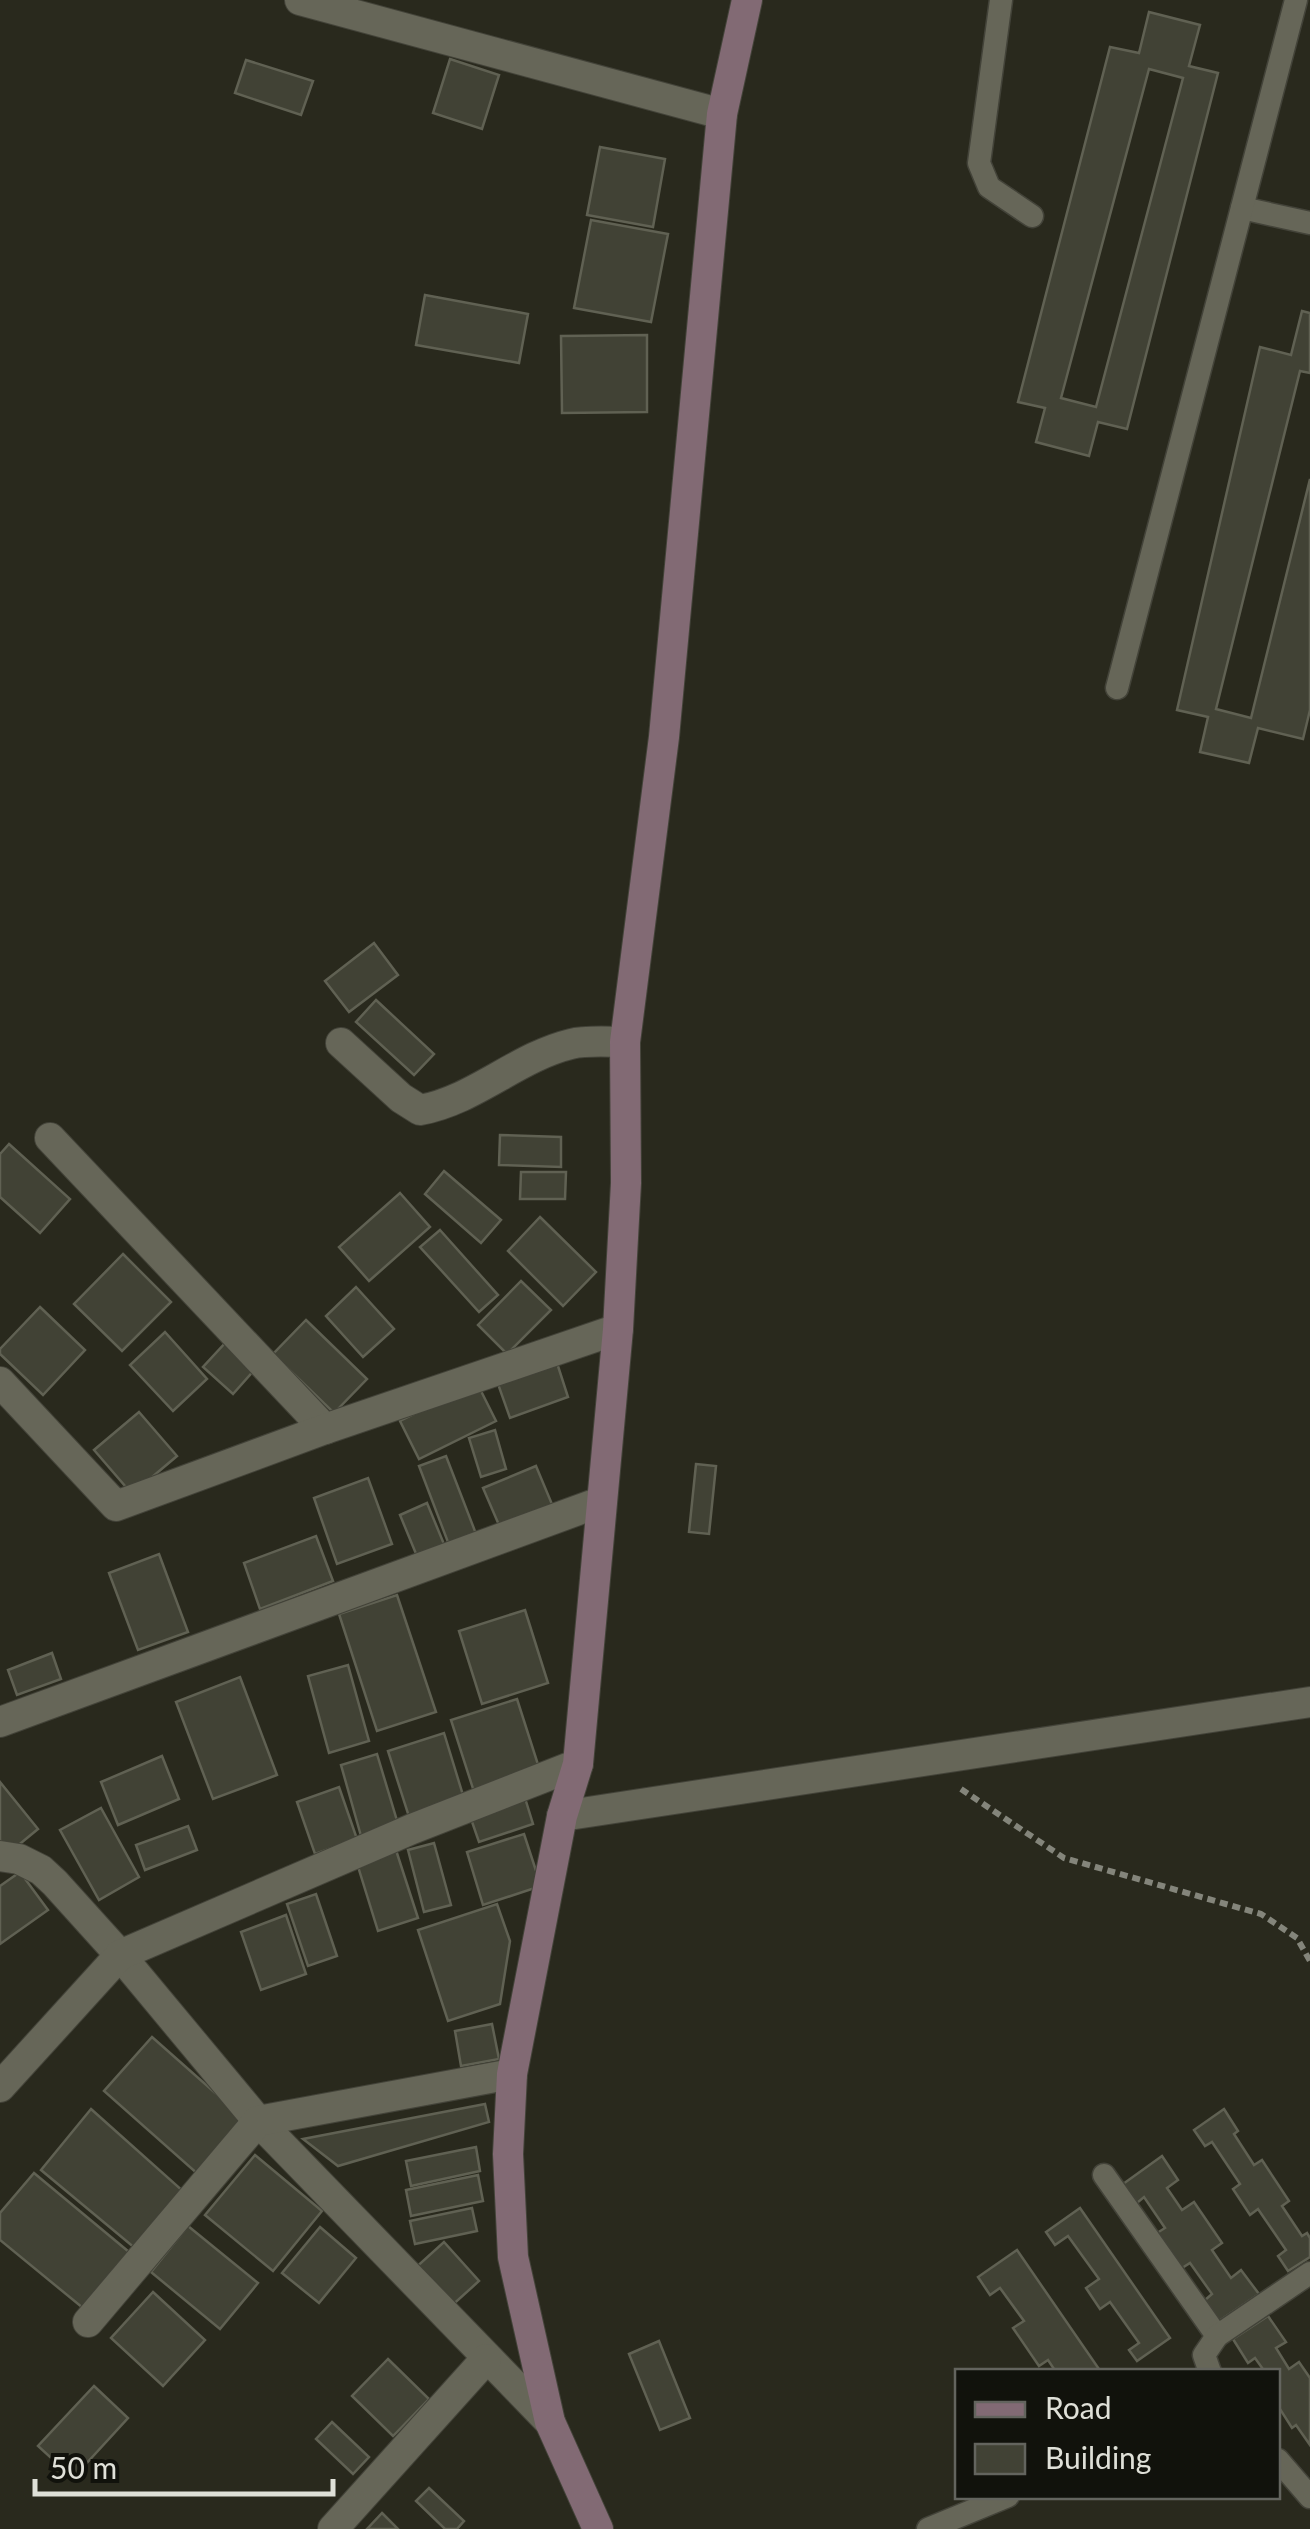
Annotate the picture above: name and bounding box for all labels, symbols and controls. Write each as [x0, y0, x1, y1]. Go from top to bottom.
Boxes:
legend [955, 2369, 1280, 2499]
text: Road [1045, 2389, 1112, 2425]
scale bar [35, 2434, 332, 2496]
text: Building [1045, 2439, 1151, 2475]
text: 50 m [50, 2449, 117, 2485]

